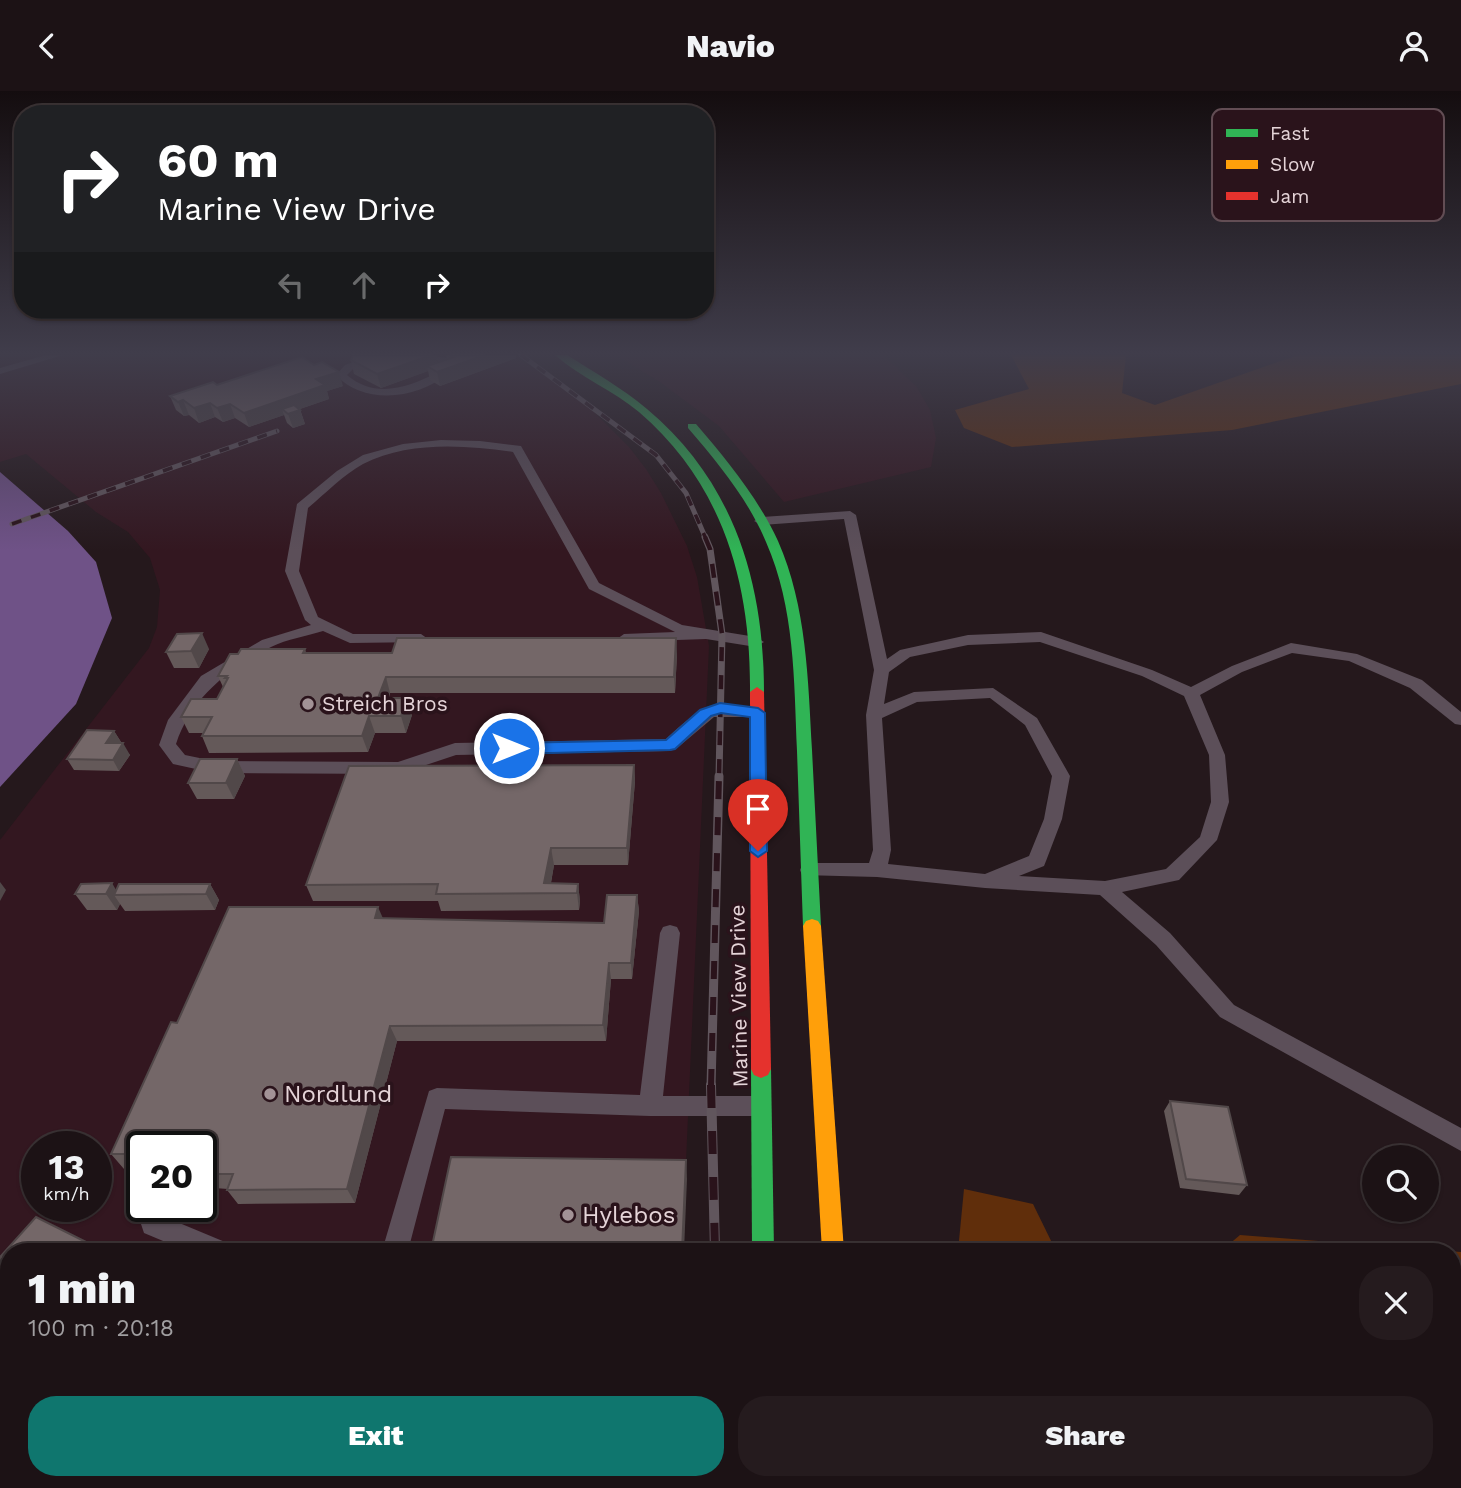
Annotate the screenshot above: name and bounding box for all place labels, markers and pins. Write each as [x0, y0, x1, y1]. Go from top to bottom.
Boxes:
place label: Streich Bros [322, 691, 448, 716]
marker: Streich Bros [300, 696, 316, 712]
pin [728, 779, 788, 851]
place label: Nordlund [284, 1080, 392, 1108]
marker: Nordlund [262, 1086, 278, 1102]
place label: Hylebos [582, 1201, 675, 1229]
marker: Hylebos [560, 1207, 576, 1223]

